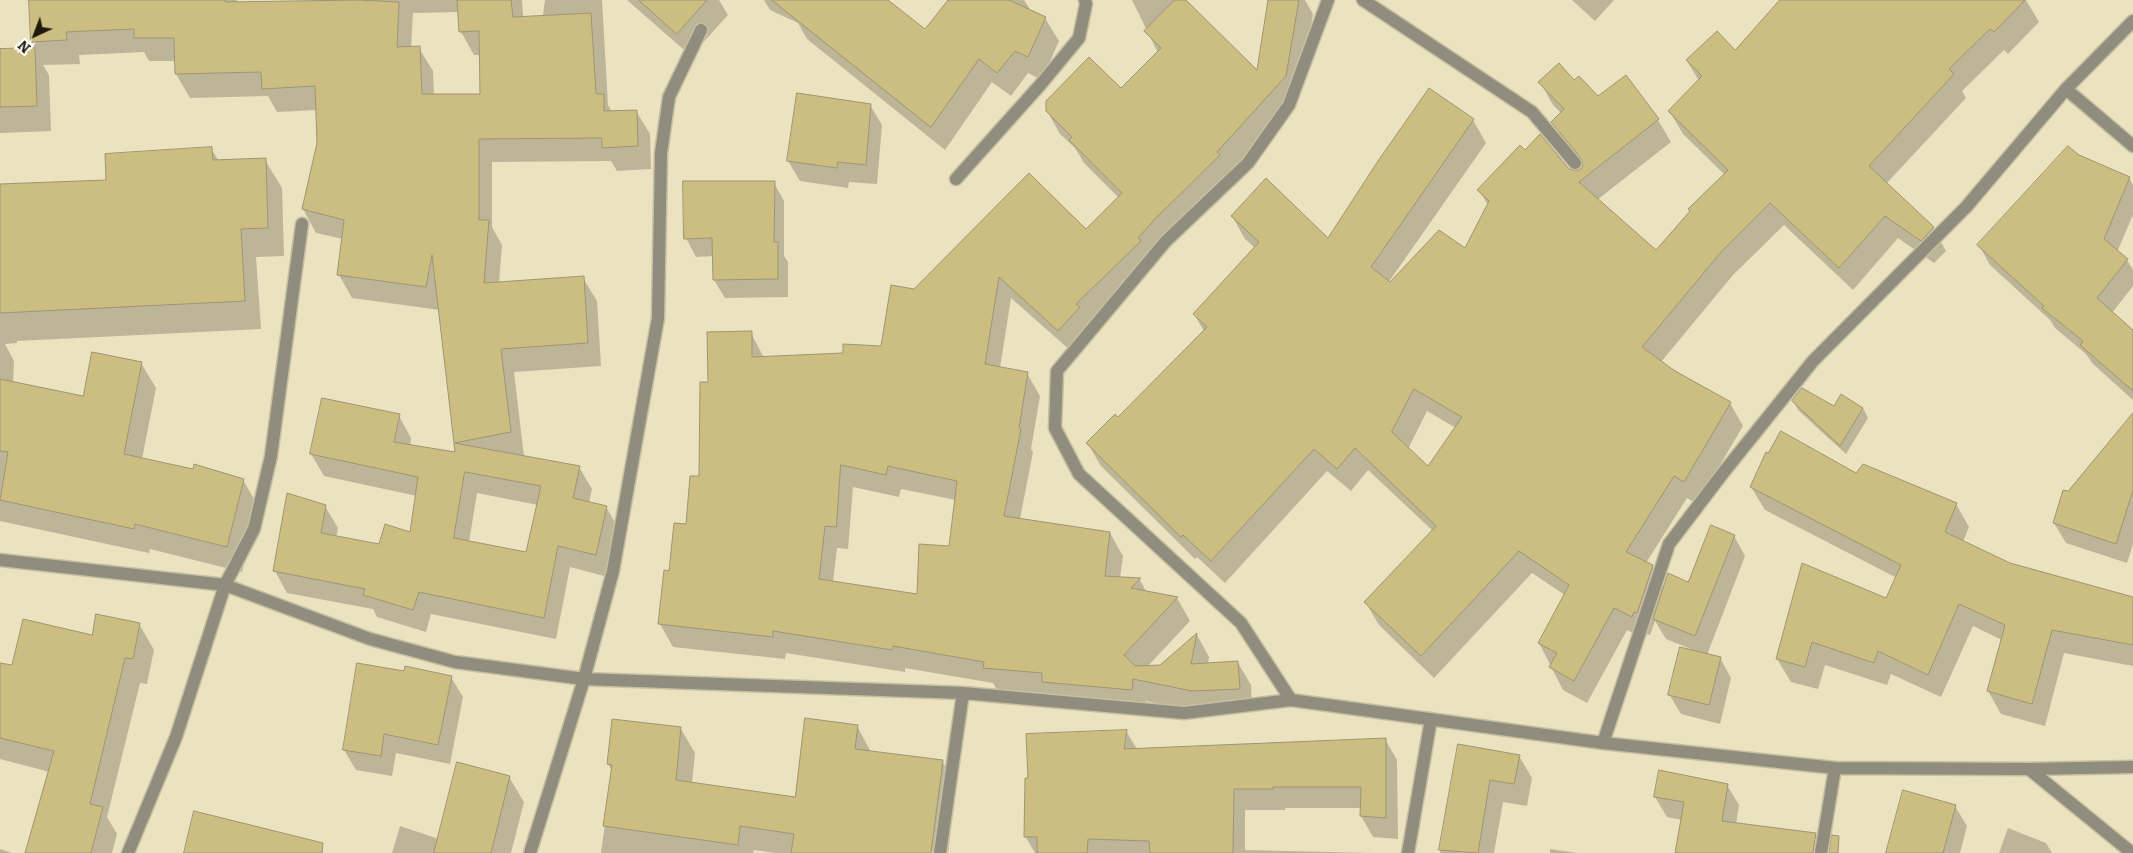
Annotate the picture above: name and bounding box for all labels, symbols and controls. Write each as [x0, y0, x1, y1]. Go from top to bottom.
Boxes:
north arrow [10, 10, 60, 60]
text: N [15, 36, 34, 56]

